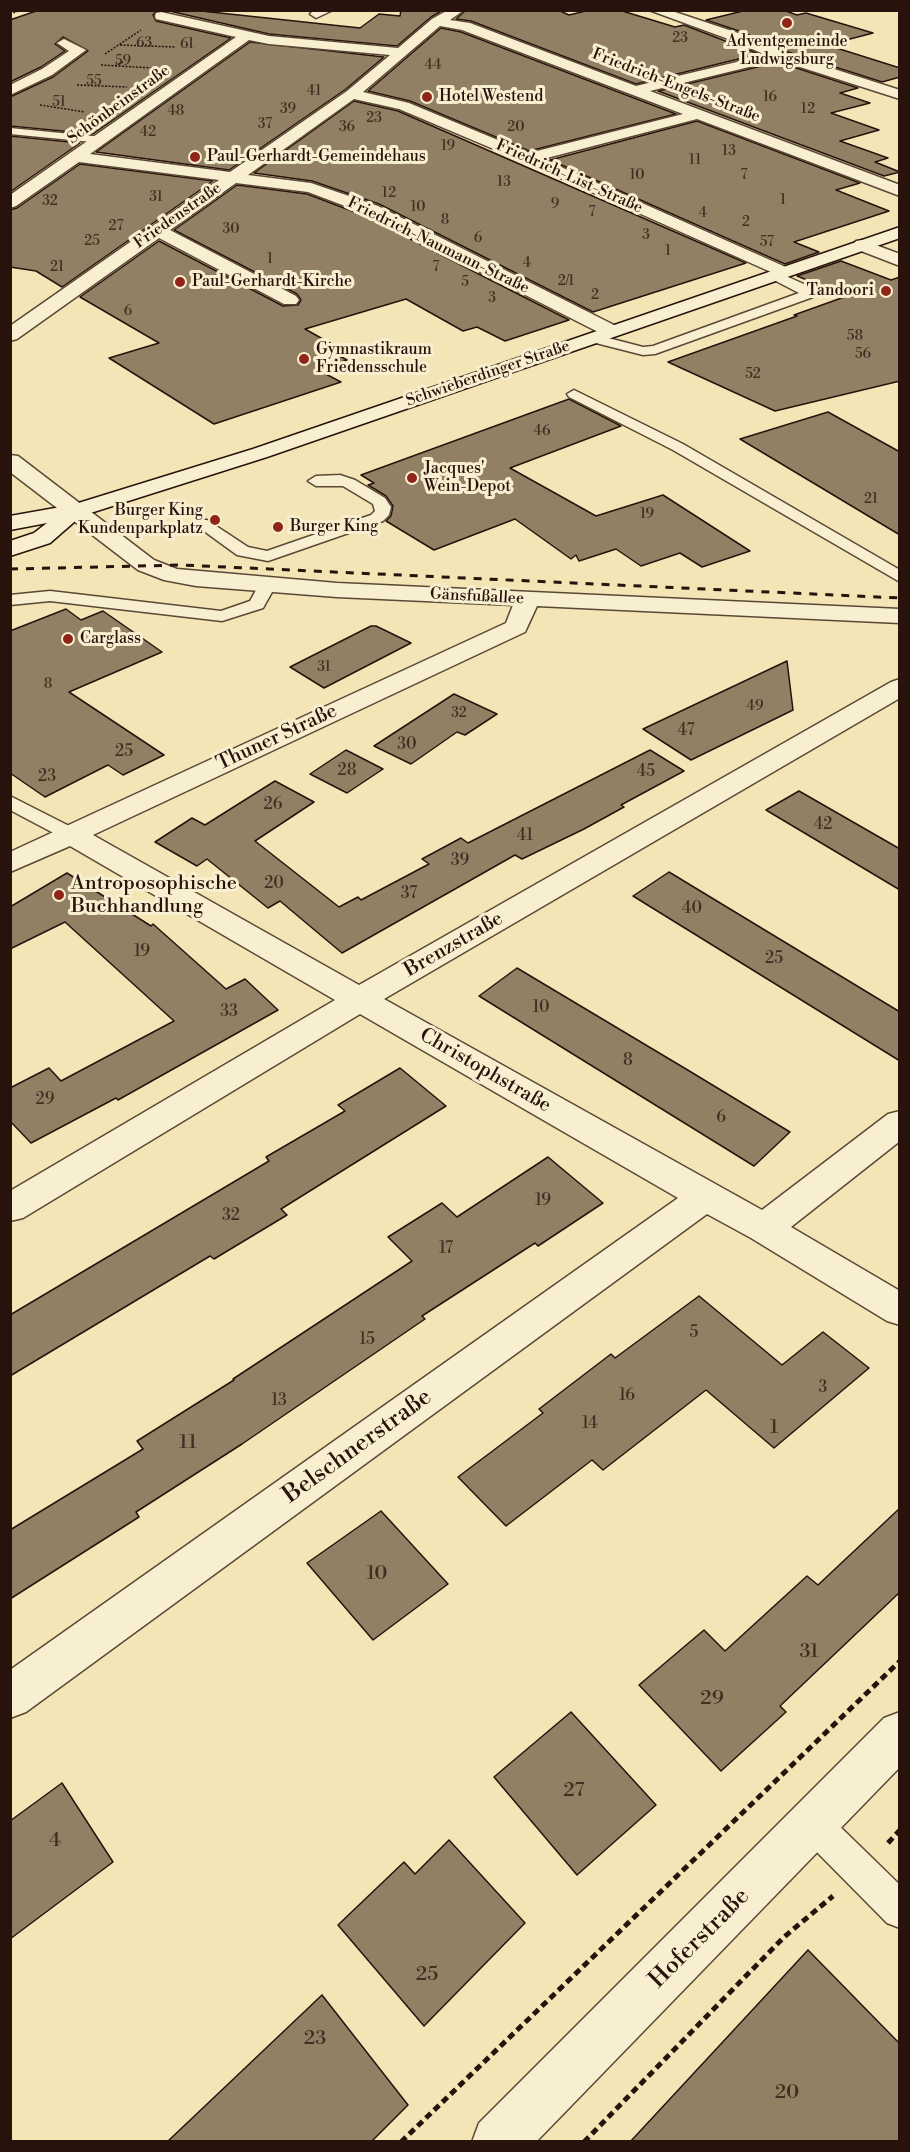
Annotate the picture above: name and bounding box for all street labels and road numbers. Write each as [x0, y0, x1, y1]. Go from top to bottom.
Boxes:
street label: Friedrich-Engels-Straße [589, 45, 763, 127]
street label: Schönbeinstraße [64, 61, 174, 149]
street label: Friedrich-List-Straße [493, 136, 645, 218]
street label: Friedenstraße [131, 179, 225, 253]
street label: Friedrich-Naumann-Straße [344, 194, 532, 298]
street label: Schwieberdinger Straße [404, 337, 572, 411]
street label: Gänsfußallee [430, 585, 524, 609]
street label: Thuner Straße [213, 700, 341, 776]
street label: Brenzstraße [400, 907, 508, 983]
street label: Christophstraße [415, 1024, 555, 1118]
street label: Belschnerstraße [278, 1383, 438, 1511]
street label: Hoferstraße [644, 1883, 756, 1995]

